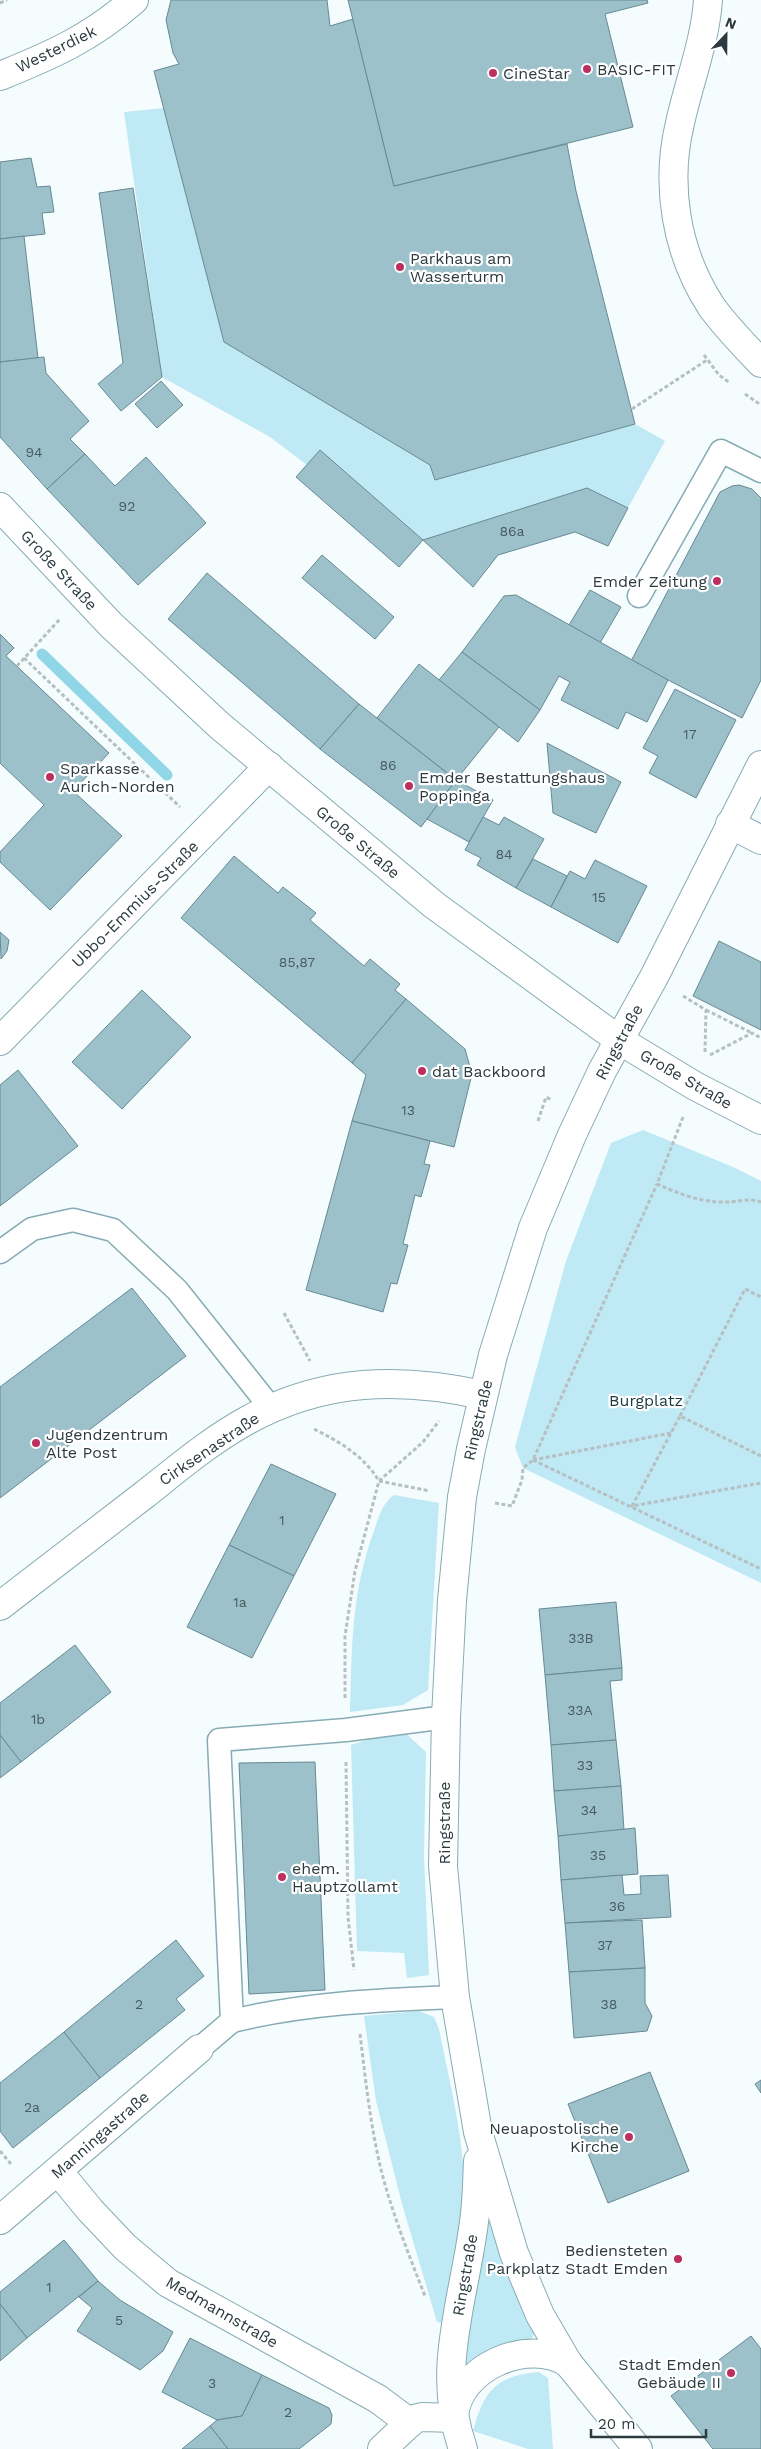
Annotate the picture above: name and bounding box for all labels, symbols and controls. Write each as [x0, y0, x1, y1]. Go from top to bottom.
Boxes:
north arrow [701, 10, 751, 60]
text: N [723, 14, 739, 32]
street label: Westerdiek [13, 21, 99, 77]
place label: BASIC-FIT [597, 60, 676, 79]
marker: BASIC-FIT [581, 63, 593, 75]
place label: CineStar [503, 64, 570, 83]
marker: CineStar [487, 67, 499, 79]
place label: Parkhaus am Wasserturm [410, 249, 511, 286]
marker: Parkhaus am Wasserturm [394, 261, 406, 273]
house number: 94 [25, 444, 43, 460]
house number: 92 [119, 498, 135, 514]
house number: 86a [499, 523, 525, 539]
street label: Große Straße [17, 526, 101, 614]
place label: Emder Zeitung [592, 572, 707, 591]
marker: Emder Zeitung [711, 575, 723, 587]
house number: 17 [683, 726, 697, 742]
house number: 86 [379, 757, 397, 773]
place label: Sparkasse Aurich-Norden [60, 759, 175, 796]
place label: Emder Bestattungshaus Poppinga [419, 768, 605, 805]
marker: Sparkasse Aurich-Norden [44, 771, 56, 783]
marker: Emder Bestattungshaus Poppinga [403, 780, 415, 792]
street label: Große Straße [312, 801, 404, 883]
street label: Ubbo-Emmius-Straße [68, 837, 202, 971]
house number: 84 [495, 846, 513, 862]
house number: 15 [592, 889, 606, 905]
house number: 85,87 [279, 954, 315, 970]
street label: Ringstraße [591, 1001, 647, 1083]
street label: Große Straße [636, 1045, 736, 1113]
place label: dat Backboord [432, 1062, 546, 1081]
marker: dat Backboord [416, 1065, 428, 1077]
house number: 13 [401, 1102, 415, 1118]
street label: Ringstraße [459, 1378, 497, 1462]
park label: Burgplatz [609, 1391, 683, 1410]
street label: Cirksenastraße [155, 1408, 263, 1490]
place label: Jugendzentrum Alte Post [46, 1425, 168, 1462]
marker: Jugendzentrum Alte Post [30, 1437, 42, 1449]
house number: 1 [279, 1512, 285, 1528]
house number: 1a [233, 1594, 247, 1610]
house number: 33B [568, 1630, 594, 1646]
house number: 33A [567, 1702, 593, 1718]
house number: 1b [31, 1711, 45, 1727]
house number: 33 [577, 1757, 593, 1773]
street label: Ringstraße [435, 1782, 454, 1864]
house number: 34 [581, 1802, 597, 1818]
house number: 35 [590, 1847, 606, 1863]
place label: ehem. Hauptzollamt [292, 1859, 398, 1896]
marker: ehem. Hauptzollamt [276, 1871, 288, 1883]
house number: 36 [609, 1898, 625, 1914]
house number: 37 [597, 1937, 613, 1953]
house number: 2 [135, 1996, 143, 2012]
house number: 38 [601, 1996, 617, 2012]
street label: Manningastraße [47, 2087, 153, 2183]
house number: 2a [24, 2099, 40, 2115]
place label: Neuapostolische Kirche [489, 2119, 619, 2156]
marker: Neuapostolische Kirche [623, 2131, 635, 2143]
street label: Ringstraße [448, 2233, 482, 2317]
place label: Bediensteten Parkplatz Stadt Emden [486, 2241, 668, 2278]
marker: Bediensteten Parkplatz Stadt Emden [672, 2253, 684, 2265]
street label: Medmannstraße [162, 2272, 282, 2352]
house number: 1 [46, 2279, 52, 2295]
house number: 5 [115, 2312, 123, 2328]
place label: Stadt Emden Gebäude II [618, 2355, 721, 2392]
marker: Stadt Emden Gebäude II [725, 2367, 737, 2379]
house number: 3 [208, 2375, 216, 2391]
house number: 2 [284, 2404, 292, 2420]
scale bar [591, 2406, 706, 2438]
text: 20 m [598, 2415, 636, 2433]

